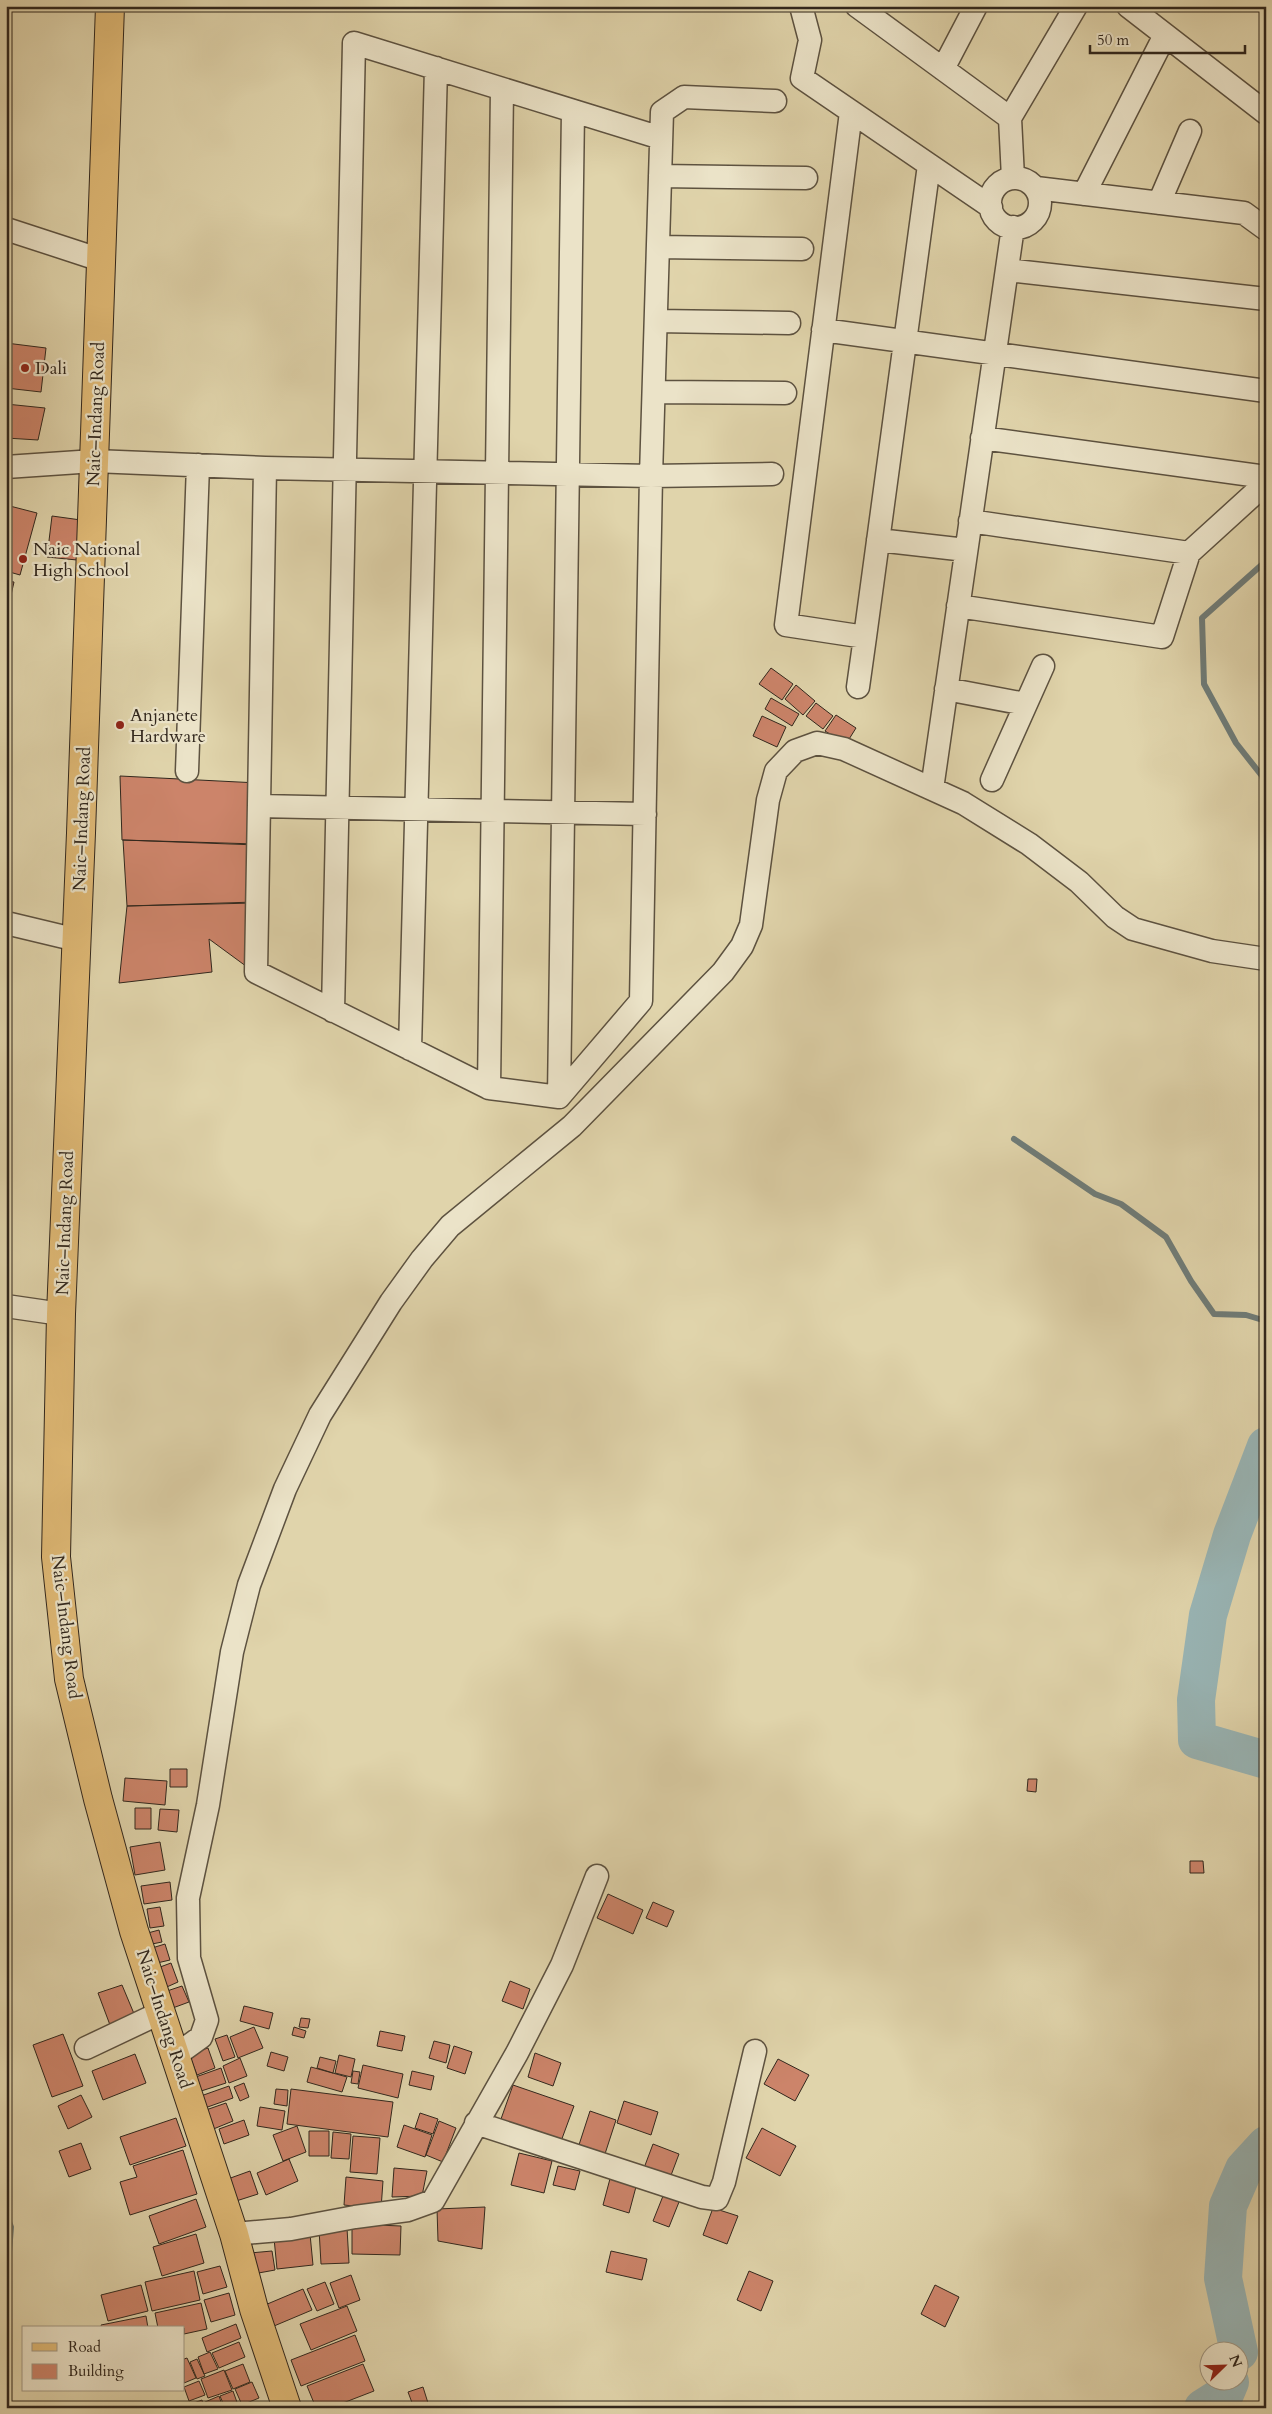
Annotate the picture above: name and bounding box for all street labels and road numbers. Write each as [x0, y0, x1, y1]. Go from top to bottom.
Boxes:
street label: Naic–Indang Road [81, 341, 111, 487]
street label: Naic–Indang Road [67, 746, 97, 892]
street label: Naic–Indang Road [50, 1150, 80, 1296]
street label: Naic–Indang Road [45, 1554, 87, 1701]
street label: Naic–Indang Road [130, 1946, 198, 2092]

